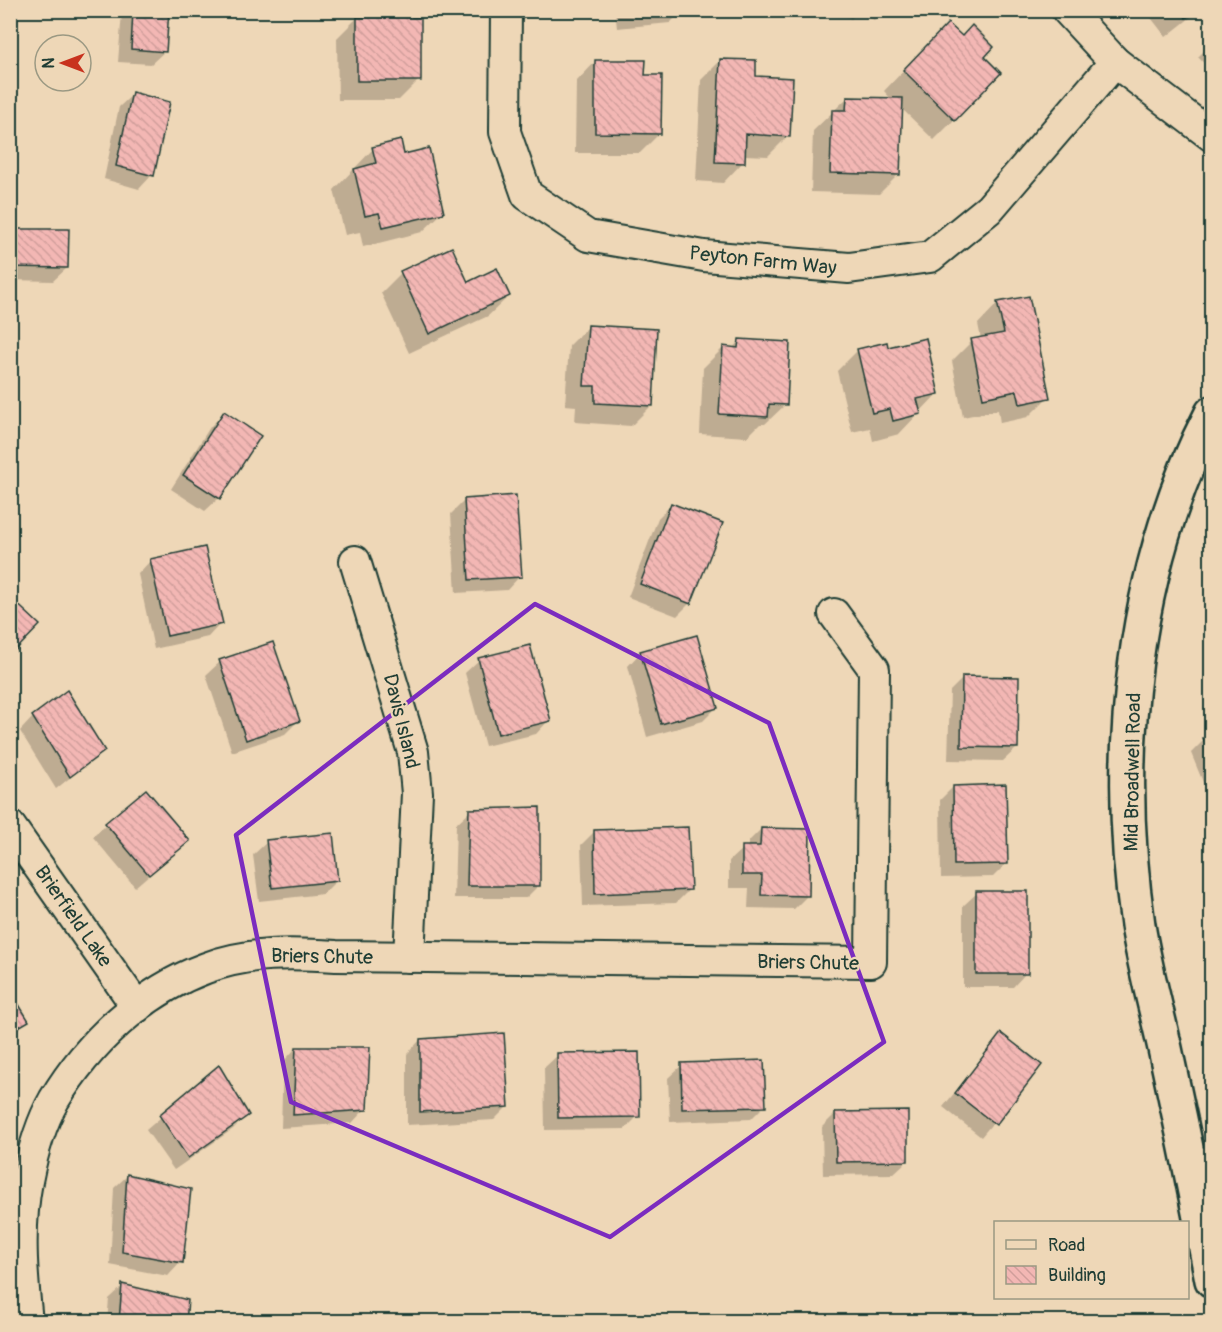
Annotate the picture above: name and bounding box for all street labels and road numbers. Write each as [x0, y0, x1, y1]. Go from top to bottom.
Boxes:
street label: Peyton Farm Way [688, 240, 838, 281]
street label: Davis Island [378, 671, 425, 771]
street label: Mid Broadwell Road [1119, 692, 1146, 852]
street label: Brierfield Lake [29, 861, 118, 972]
street label: Briers Chute [271, 943, 373, 970]
street label: Briers Chute [757, 949, 859, 976]

